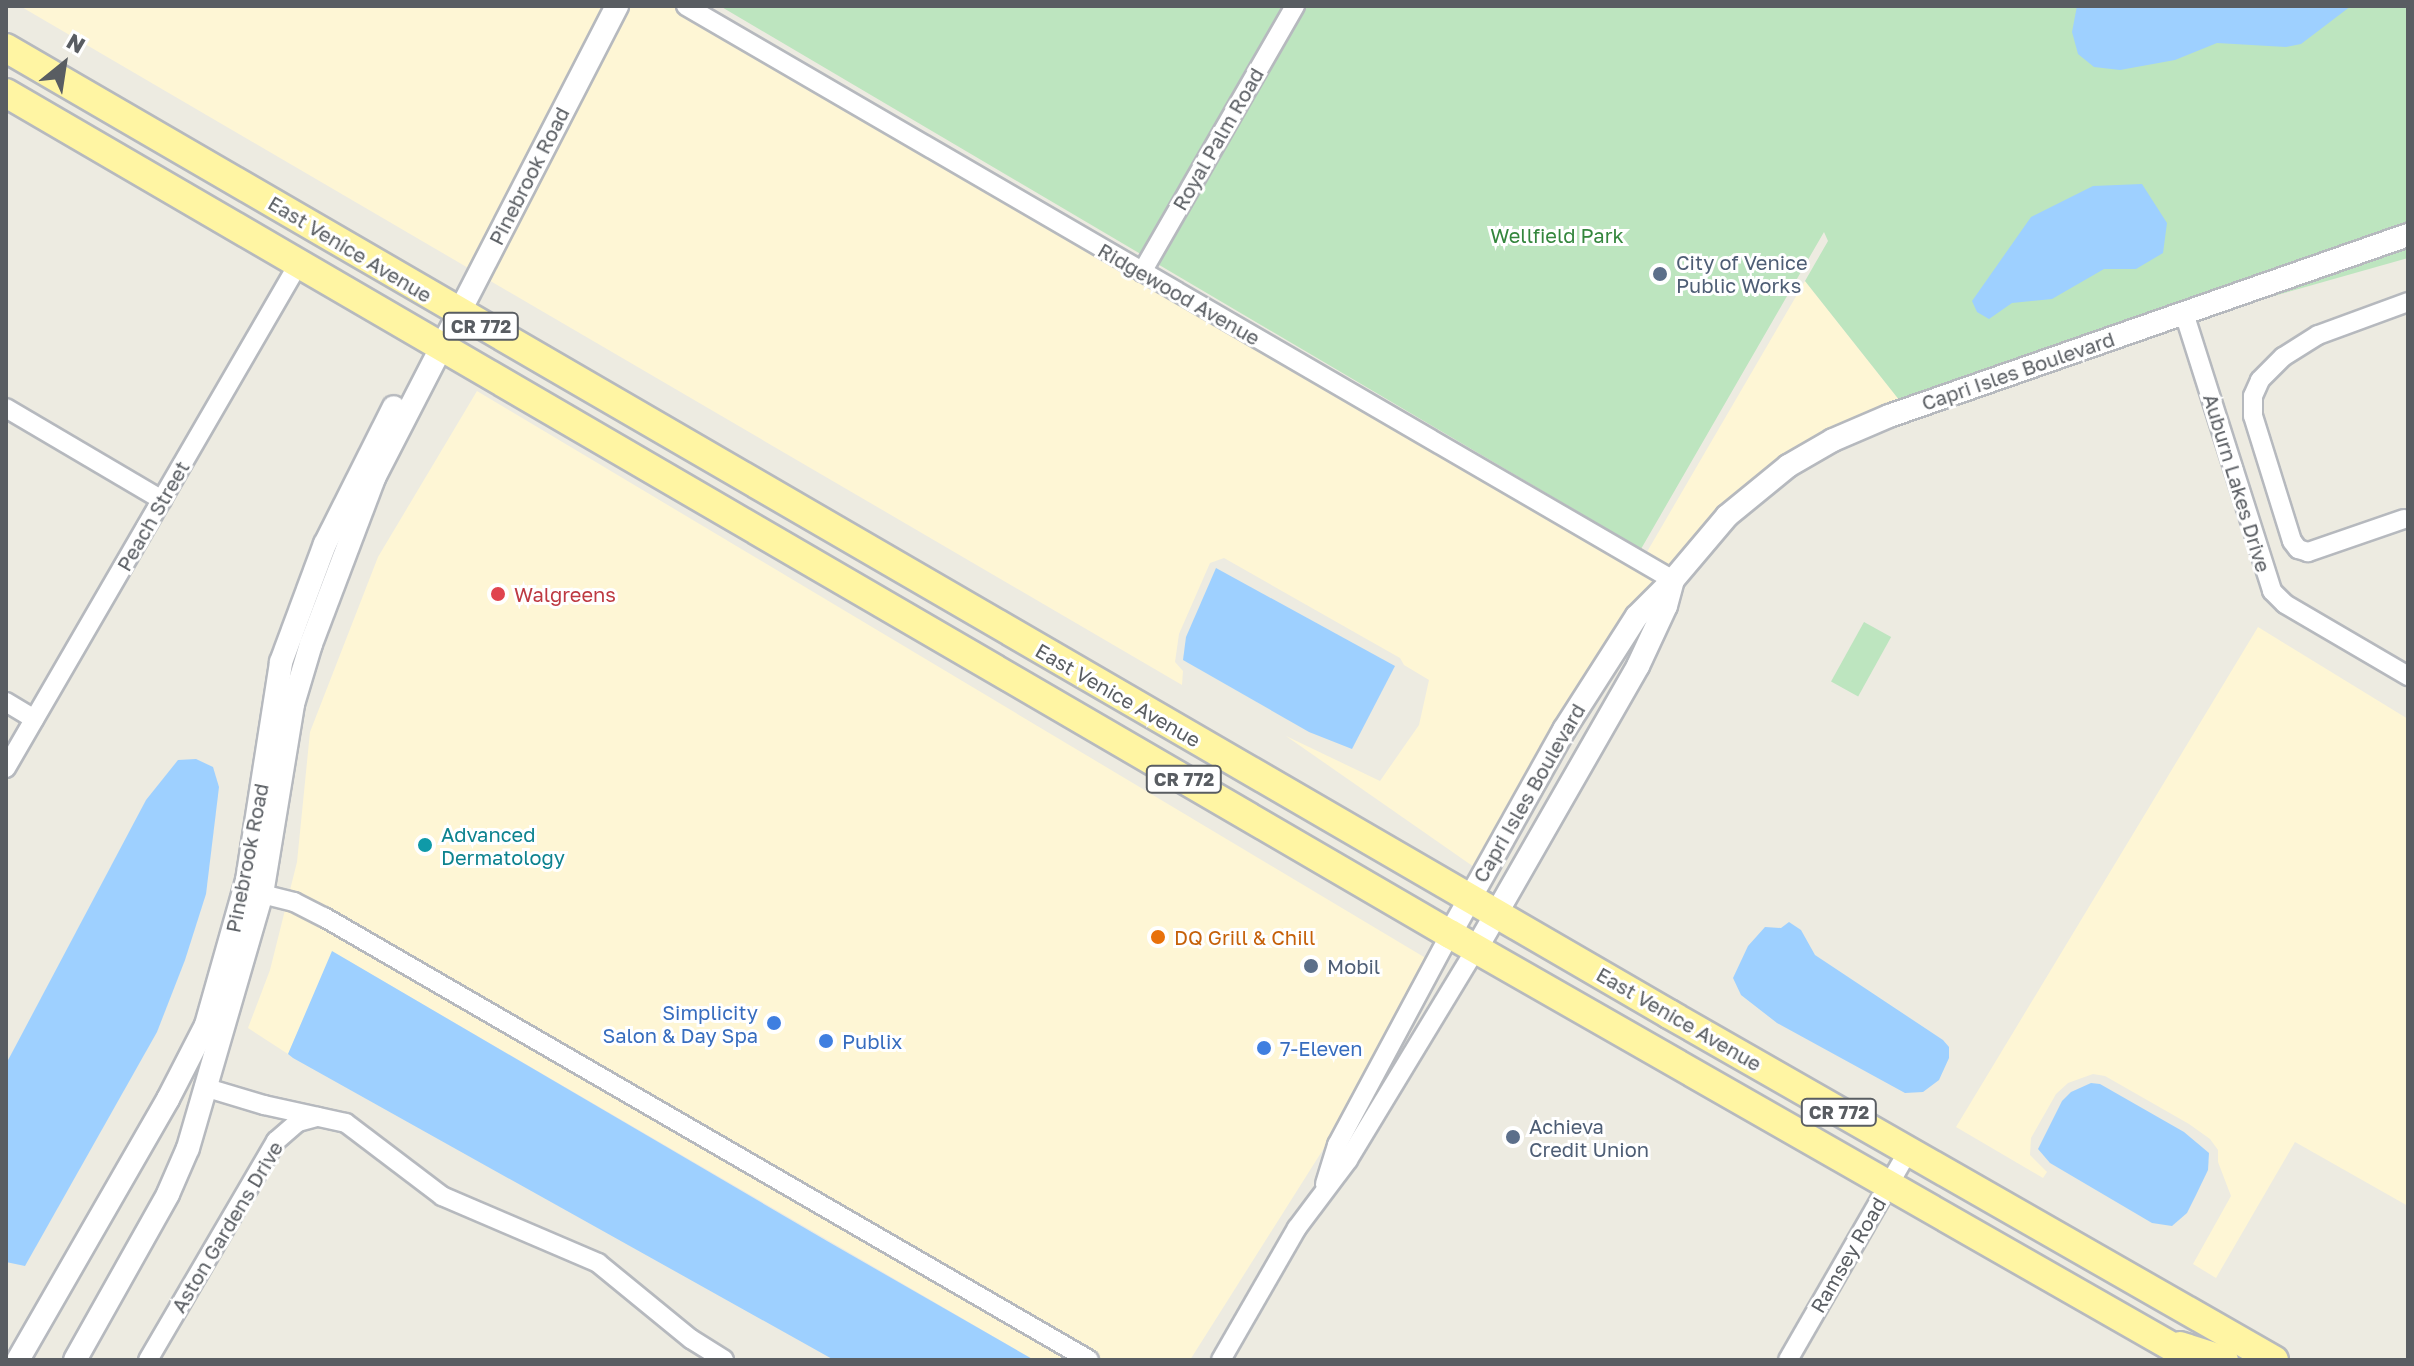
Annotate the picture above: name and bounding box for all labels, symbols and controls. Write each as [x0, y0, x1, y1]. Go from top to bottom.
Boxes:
north arrow [24, 24, 104, 104]
text: N [62, 27, 90, 59]
street label: Royal Palm Road [1167, 63, 1269, 215]
street label: Pinebrook Road [484, 103, 574, 249]
street label: East Venice Avenue [264, 191, 436, 307]
park label: Wellfield Park [1490, 223, 1624, 247]
street label: Ridgewood Avenue [1094, 238, 1264, 350]
place label: City of Venice Public Works [1676, 250, 1808, 297]
marker: City of Venice Public Works [1651, 265, 1669, 283]
road number: CR 772 [441, 312, 521, 340]
street label: Capri Isles Boulevard [1918, 327, 2118, 415]
street label: Auburn Lakes Drive [2198, 391, 2276, 575]
street label: Peach Street [112, 457, 194, 575]
place label: Walgreens [514, 582, 616, 606]
marker: Walgreens [489, 585, 507, 603]
street label: East Venice Avenue [1031, 638, 1205, 752]
street label: Capri Isles Boulevard [1468, 699, 1590, 887]
road number: CR 772 [1144, 765, 1224, 793]
street label: Pinebrook Road [221, 781, 273, 935]
place label: Advanced Dermatology [441, 822, 565, 869]
marker: Advanced Dermatology [416, 836, 434, 854]
place label: DQ Grill & Chill [1174, 925, 1315, 949]
marker: DQ Grill & Chill [1149, 928, 1167, 946]
place label: Mobil [1327, 954, 1380, 978]
marker: Mobil [1302, 957, 1320, 975]
street label: East Venice Avenue [1592, 962, 1766, 1076]
place label: Simplicity Salon & Day Spa [603, 1000, 758, 1047]
marker: Simplicity Salon & Day Spa [765, 1014, 783, 1032]
place label: Publix [842, 1029, 902, 1053]
marker: Publix [817, 1032, 835, 1050]
place label: 7-Eleven [1280, 1036, 1362, 1060]
marker: 7-Eleven [1255, 1039, 1273, 1057]
road number: CR 772 [1799, 1098, 1879, 1126]
place label: Achieva Credit Union [1529, 1114, 1649, 1161]
marker: Achieva Credit Union [1504, 1128, 1522, 1146]
street label: Aston Gardens Drive [166, 1137, 288, 1317]
street label: Ramsey Road [1805, 1193, 1891, 1317]

